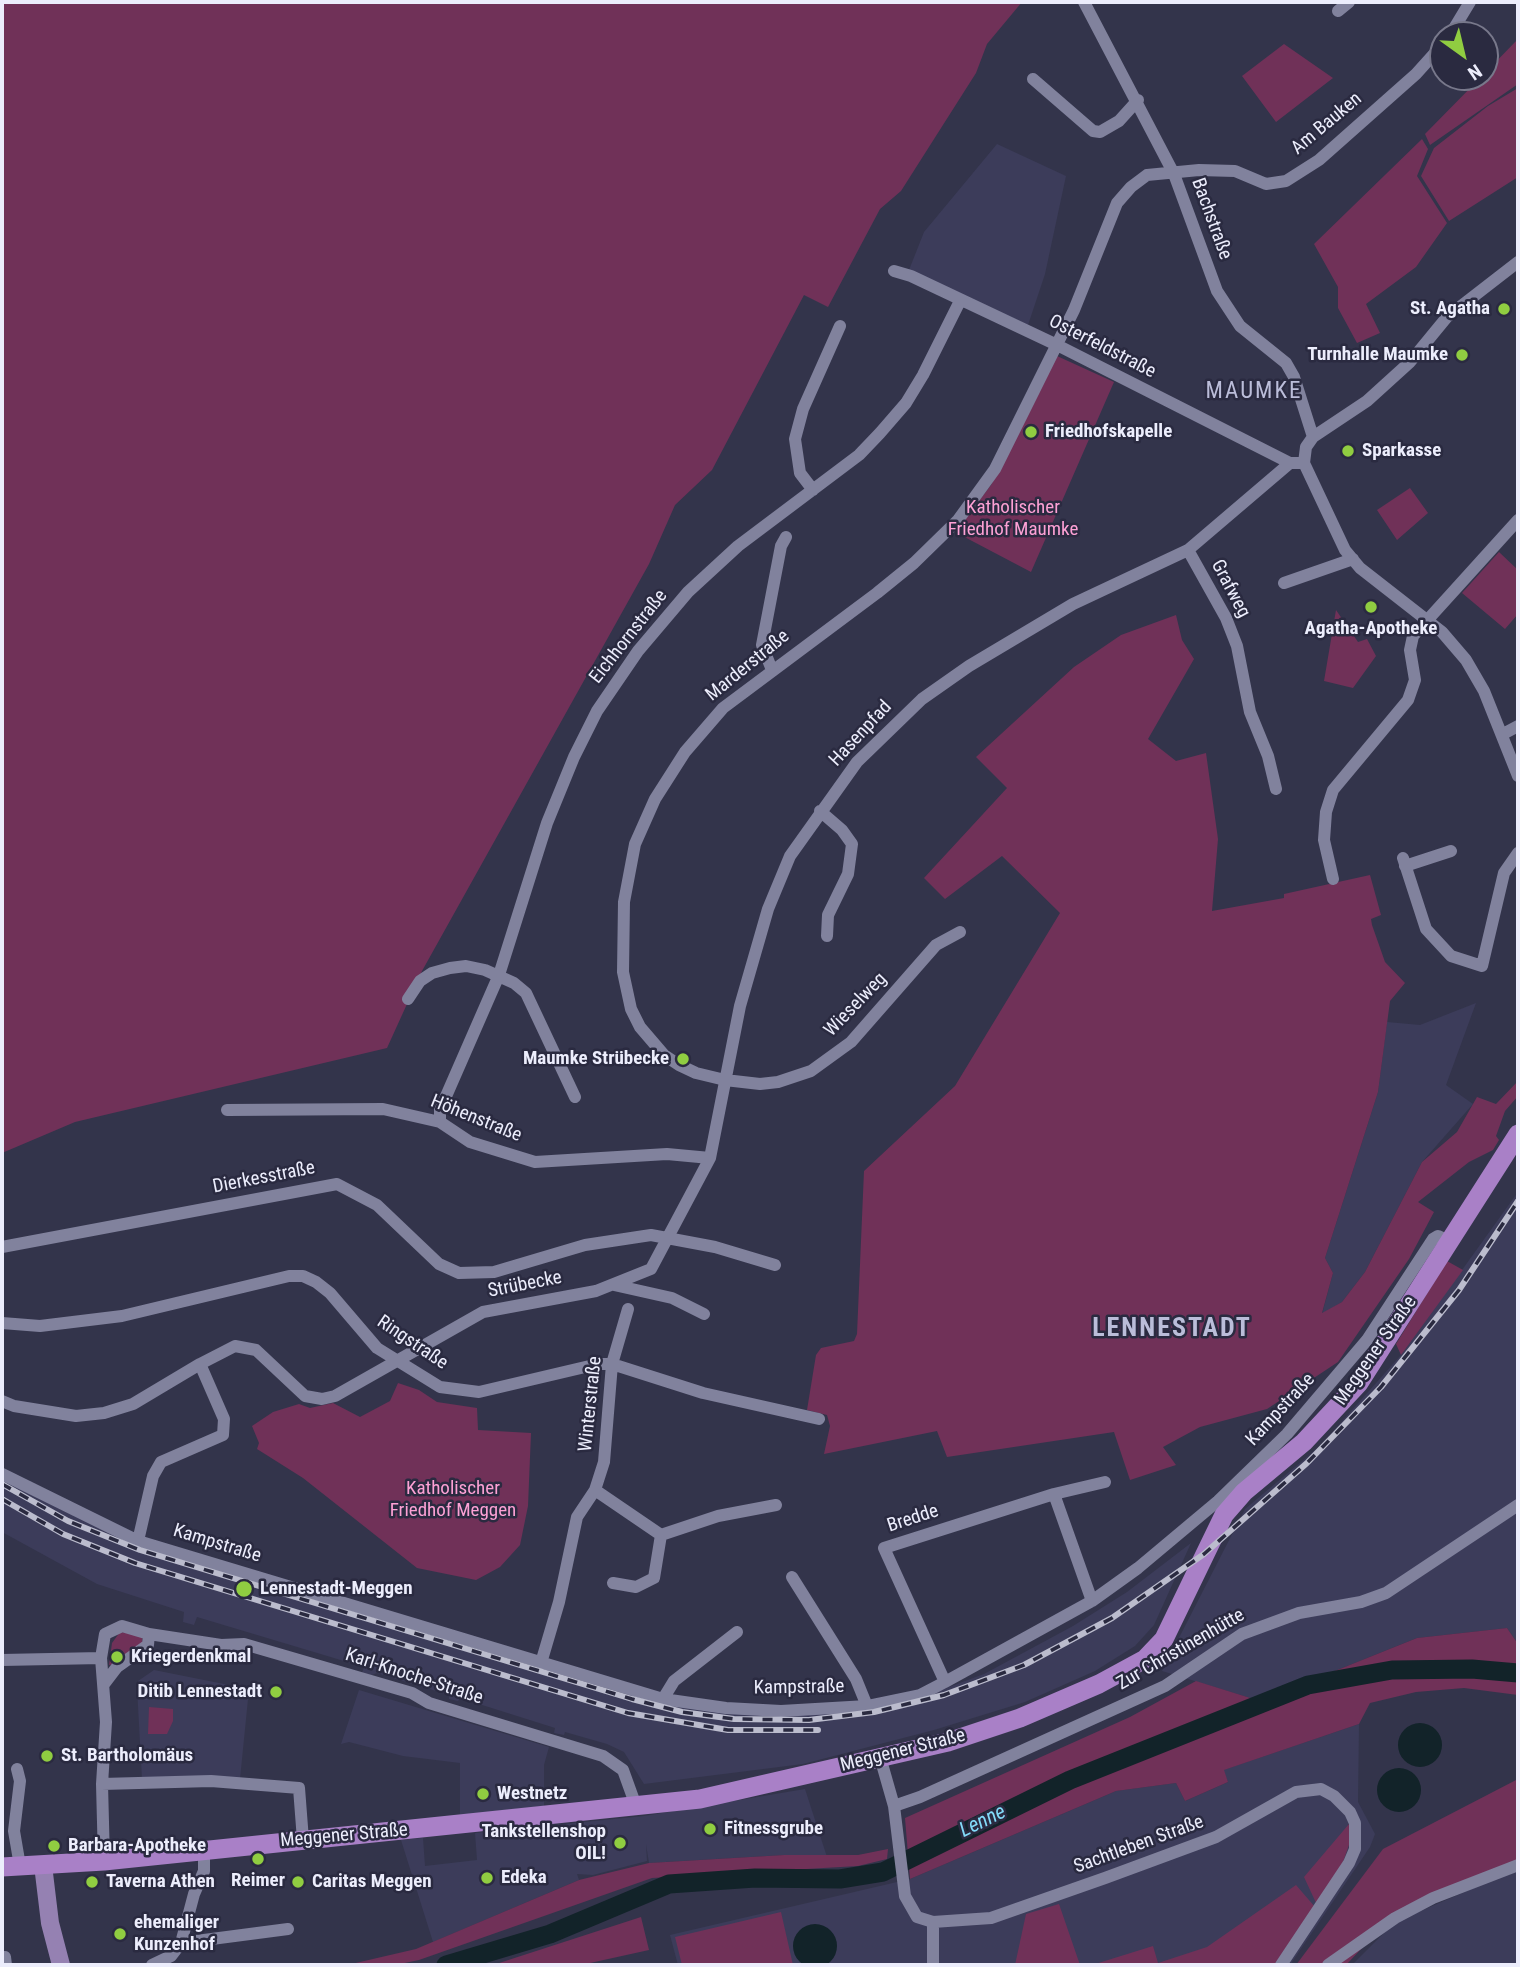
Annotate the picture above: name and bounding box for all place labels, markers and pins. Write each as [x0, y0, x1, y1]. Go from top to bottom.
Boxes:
place label: St. Agatha [1410, 298, 1490, 320]
marker: St. Agatha [1496, 301, 1512, 317]
place label: Turnhalle Maumke [1307, 344, 1448, 366]
marker: Turnhalle Maumke [1454, 347, 1470, 363]
place label: Friedhofskapelle [1045, 421, 1172, 443]
marker: Friedhofskapelle [1023, 424, 1039, 440]
place label: Sparkasse [1362, 440, 1441, 462]
marker: Sparkasse [1340, 443, 1356, 459]
marker: Agatha-Apotheke [1363, 599, 1379, 615]
place label: Agatha-Apotheke [1305, 618, 1437, 640]
place label: Maumke Strübecke [523, 1048, 669, 1070]
marker: Maumke Strübecke [675, 1051, 691, 1067]
place label: Lennestadt-Meggen [260, 1578, 413, 1600]
marker: Lennestadt-Meggen [234, 1579, 254, 1599]
place label: Kriegerdenkmal [131, 1646, 251, 1668]
marker: Kriegerdenkmal [109, 1649, 125, 1665]
place label: Ditib Lennestadt [137, 1681, 262, 1703]
marker: Ditib Lennestadt [268, 1684, 284, 1700]
place label: St. Bartholomäus [61, 1745, 193, 1767]
marker: St. Bartholomäus [39, 1748, 55, 1764]
place label: Westnetz [497, 1783, 567, 1805]
marker: Westnetz [475, 1786, 491, 1802]
place label: Fitnessgrube [724, 1818, 823, 1840]
place label: Tankstellenshop OIL! [481, 1821, 606, 1865]
marker: Fitnessgrube [702, 1821, 718, 1837]
place label: Barbara-Apotheke [68, 1835, 206, 1857]
marker: Tankstellenshop OIL! [612, 1835, 628, 1851]
marker: Barbara-Apotheke [46, 1838, 62, 1854]
marker: Reimer [250, 1851, 266, 1867]
place label: Edeka [501, 1867, 547, 1889]
place label: Reimer [231, 1870, 285, 1892]
marker: Edeka [479, 1870, 495, 1886]
place label: Taverna Athen [106, 1871, 215, 1893]
place label: Caritas Meggen [312, 1871, 432, 1893]
marker: Taverna Athen [84, 1874, 100, 1890]
marker: Caritas Meggen [290, 1874, 306, 1890]
place label: ehemaliger Kunzenhof [134, 1912, 219, 1956]
marker: ehemaliger Kunzenhof [112, 1926, 128, 1942]

